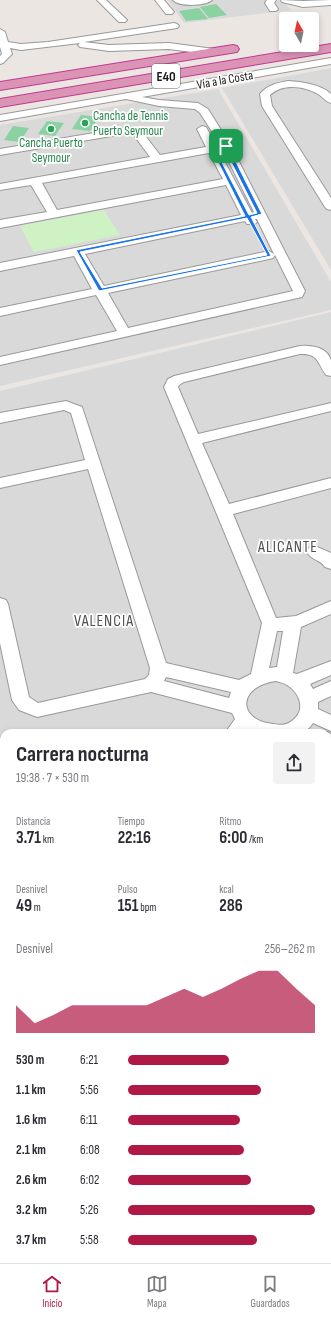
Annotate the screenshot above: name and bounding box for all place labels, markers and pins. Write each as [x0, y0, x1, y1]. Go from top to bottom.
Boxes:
place label: Cancha de Tennis Puerto Seymour [93, 108, 168, 139]
marker: Cancha de Tennis Puerto Seymour [80, 118, 90, 128]
marker: Cancha Puerto Seymour [46, 124, 56, 134]
pin [209, 129, 243, 163]
place label: Cancha Puerto Seymour [19, 135, 83, 166]

